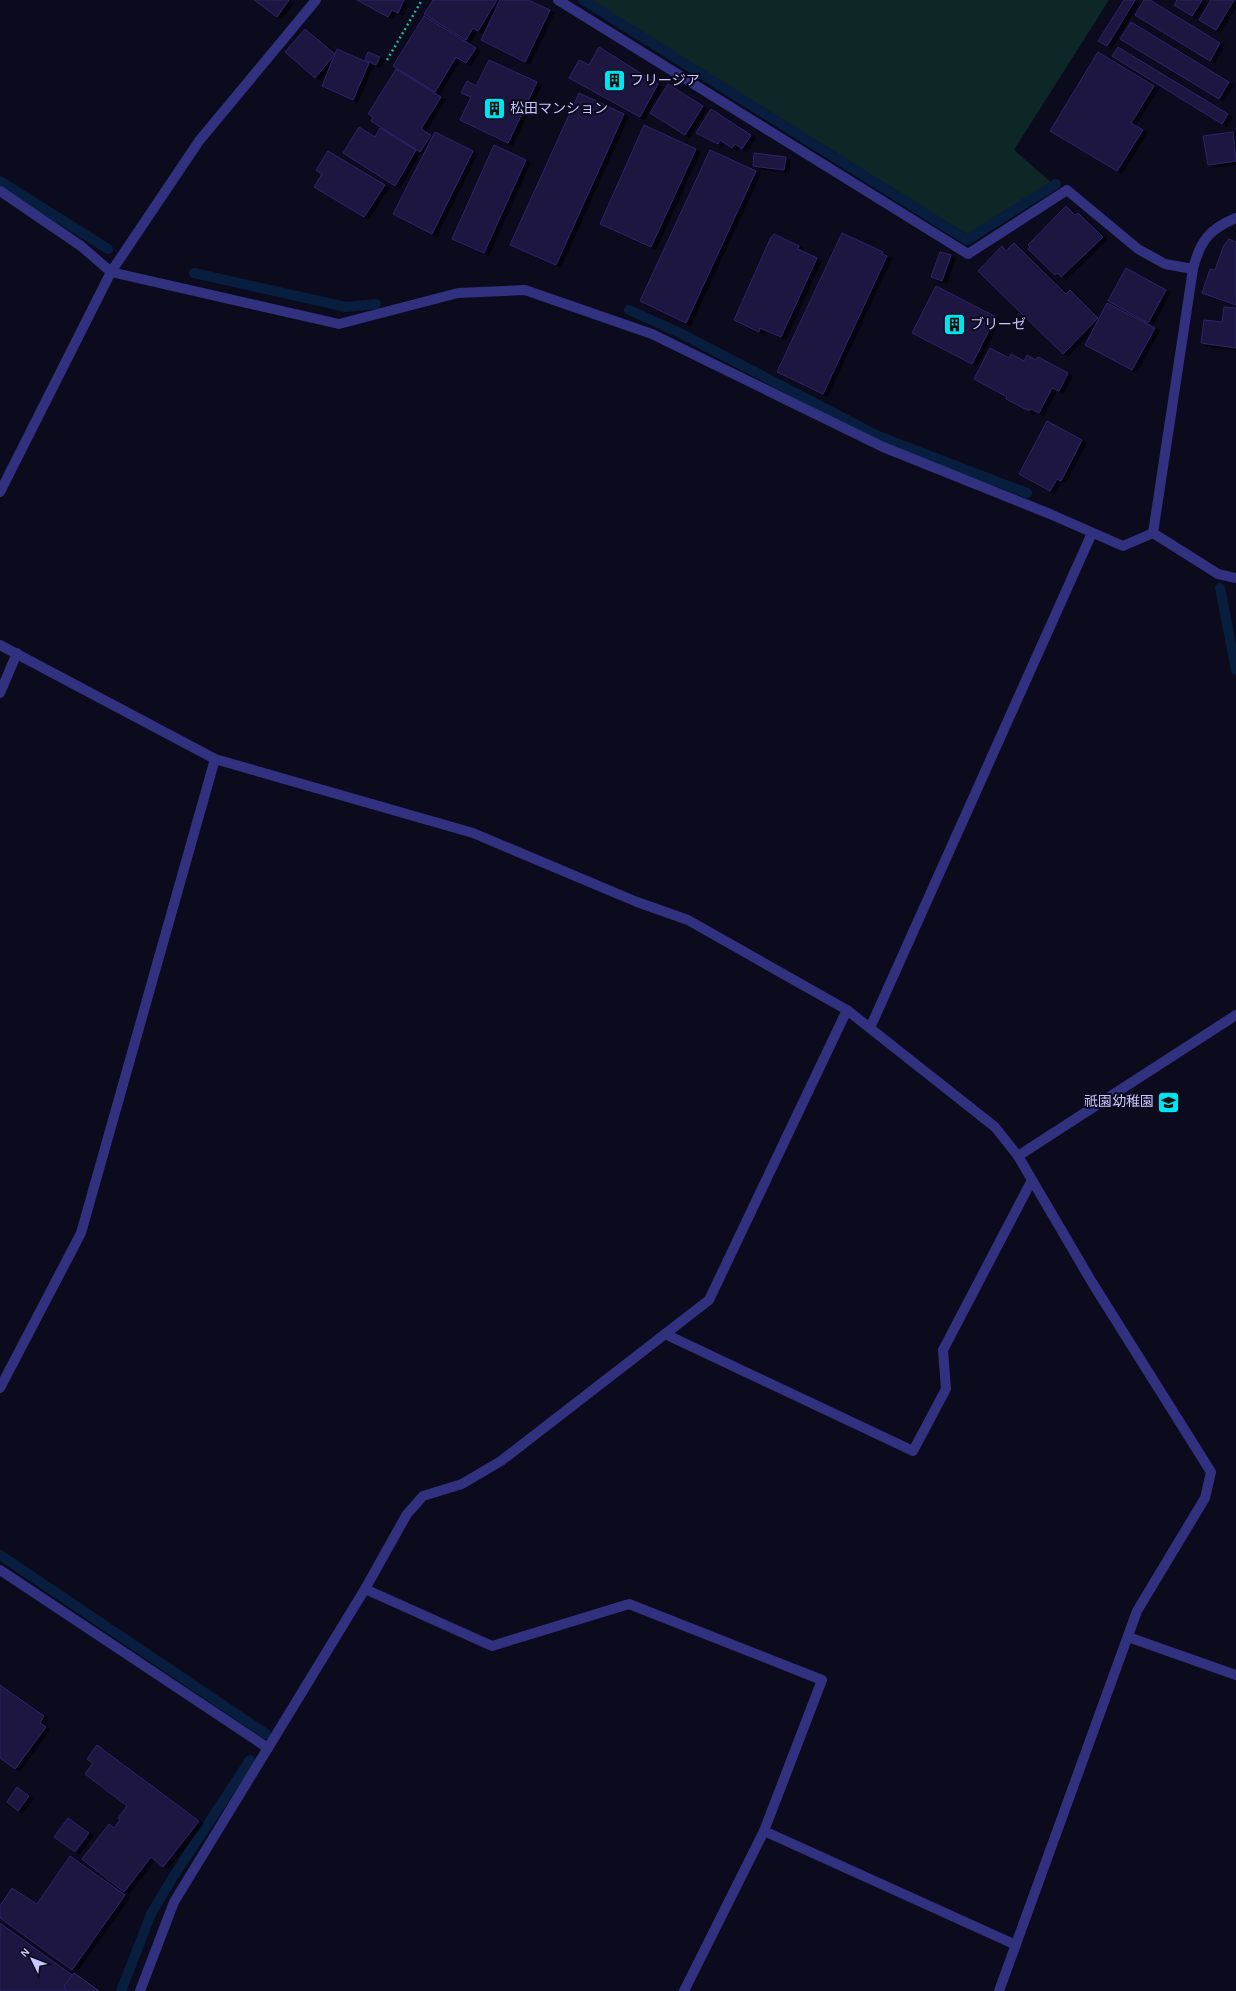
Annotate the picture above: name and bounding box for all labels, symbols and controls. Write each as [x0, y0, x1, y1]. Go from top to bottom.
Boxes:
building icon: フリージア [601, 68, 627, 94]
place label: フリージア [630, 73, 700, 88]
building icon: 松田マンション [482, 96, 508, 122]
place label: 松田マンション [510, 101, 608, 116]
building icon: ブリーゼ [941, 312, 967, 338]
place label: ブリーゼ [970, 316, 1026, 332]
school or university icon: 祇園幼稚園 [1156, 1089, 1182, 1115]
place label: 祇園幼稚園 [1084, 1094, 1154, 1109]
north arrow [12, 1939, 52, 1979]
text: N [18, 1946, 32, 1959]

